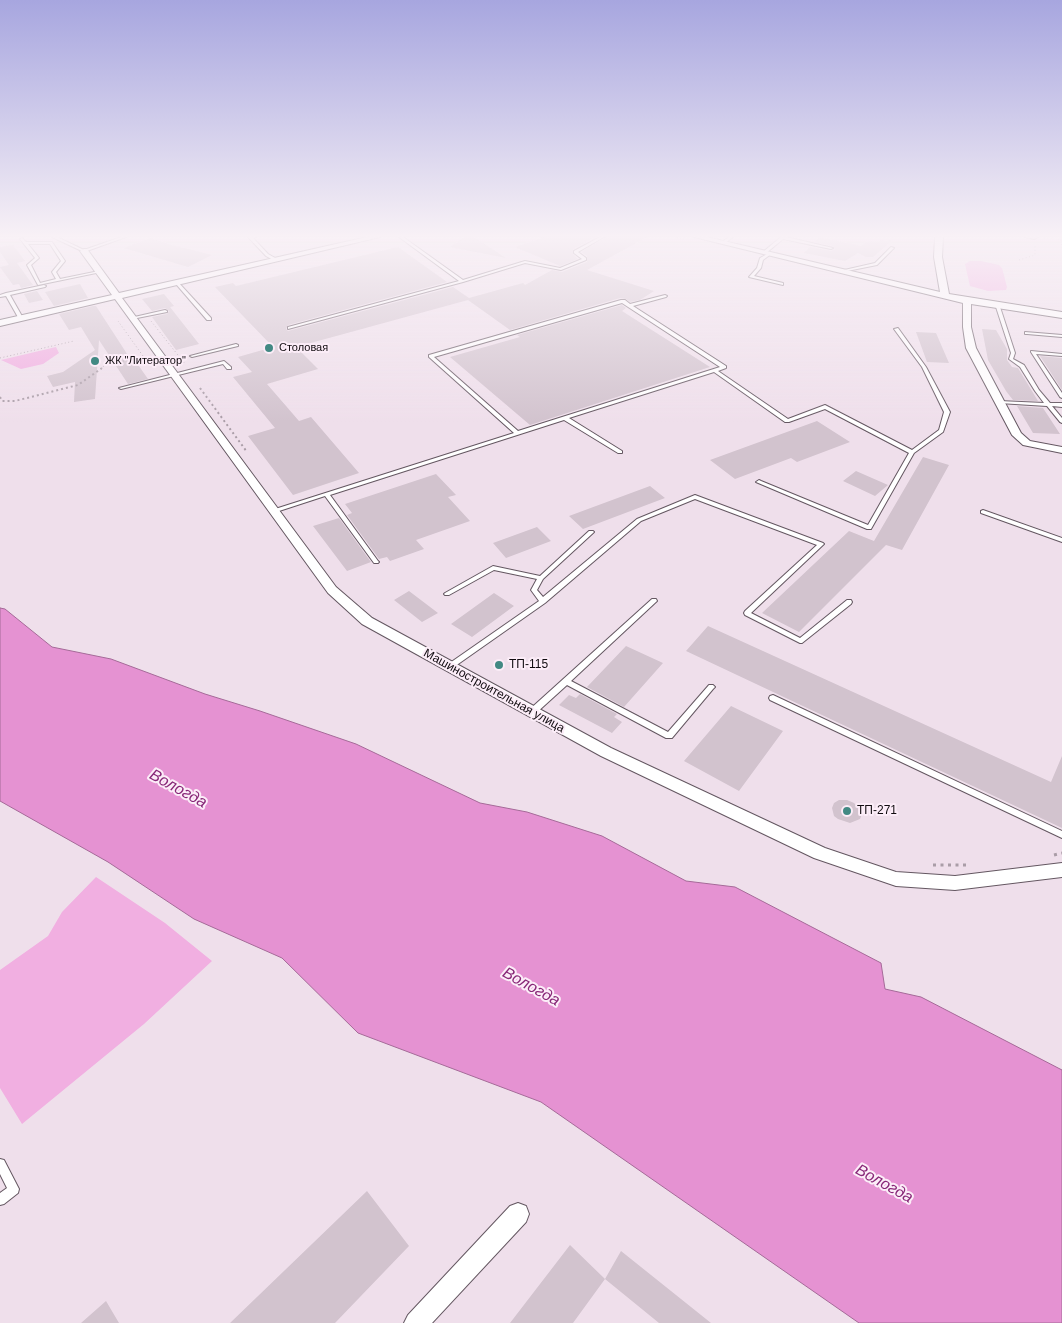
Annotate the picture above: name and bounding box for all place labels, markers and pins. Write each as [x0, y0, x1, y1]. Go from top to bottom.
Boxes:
place label: Столовая [279, 341, 328, 355]
marker: Столовая [263, 342, 275, 354]
place label: ЖК "Литератор" [105, 354, 186, 368]
marker: ЖК "Литератор" [89, 355, 101, 367]
place label: ТП-115 [509, 658, 548, 672]
marker: ТП-115 [493, 659, 505, 671]
place label: ТП-271 [857, 804, 897, 818]
marker: ТП-271 [841, 805, 853, 817]

